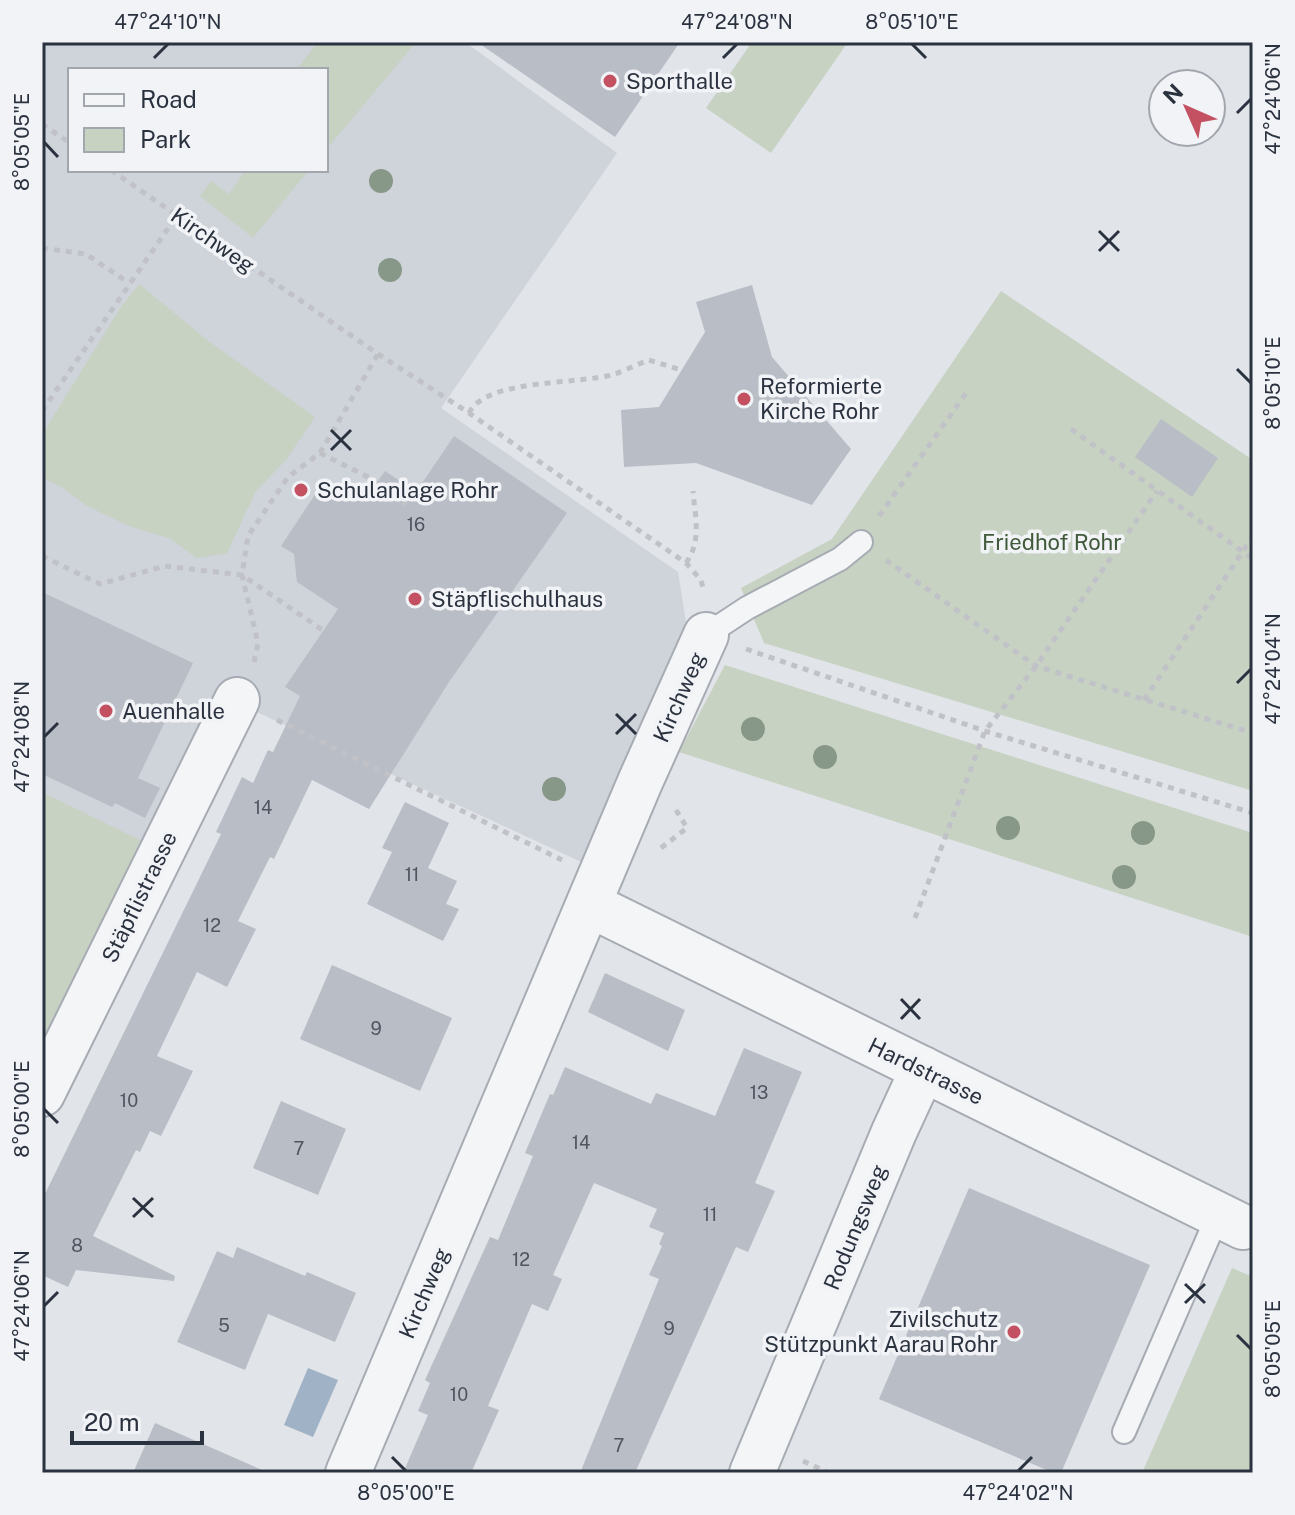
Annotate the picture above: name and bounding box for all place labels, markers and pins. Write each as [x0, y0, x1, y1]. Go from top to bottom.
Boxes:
place label: Sporthalle [626, 68, 733, 94]
marker: Sporthalle [601, 72, 619, 90]
place label: Reformierte Kirche Rohr [760, 373, 882, 424]
marker: Reformierte Kirche Rohr [735, 390, 753, 408]
place label: Schulanlage Rohr [317, 477, 499, 503]
marker: Schulanlage Rohr [292, 481, 310, 499]
place label: Stäpflischulhaus [431, 586, 603, 612]
marker: Stäpflischulhaus [406, 590, 424, 608]
place label: Auenhalle [122, 698, 225, 724]
marker: Auenhalle [97, 702, 115, 720]
place label: Zivilschutz Stützpunkt Aarau Rohr [764, 1306, 998, 1357]
marker: Zivilschutz Stützpunkt Aarau Rohr [1005, 1323, 1023, 1341]

